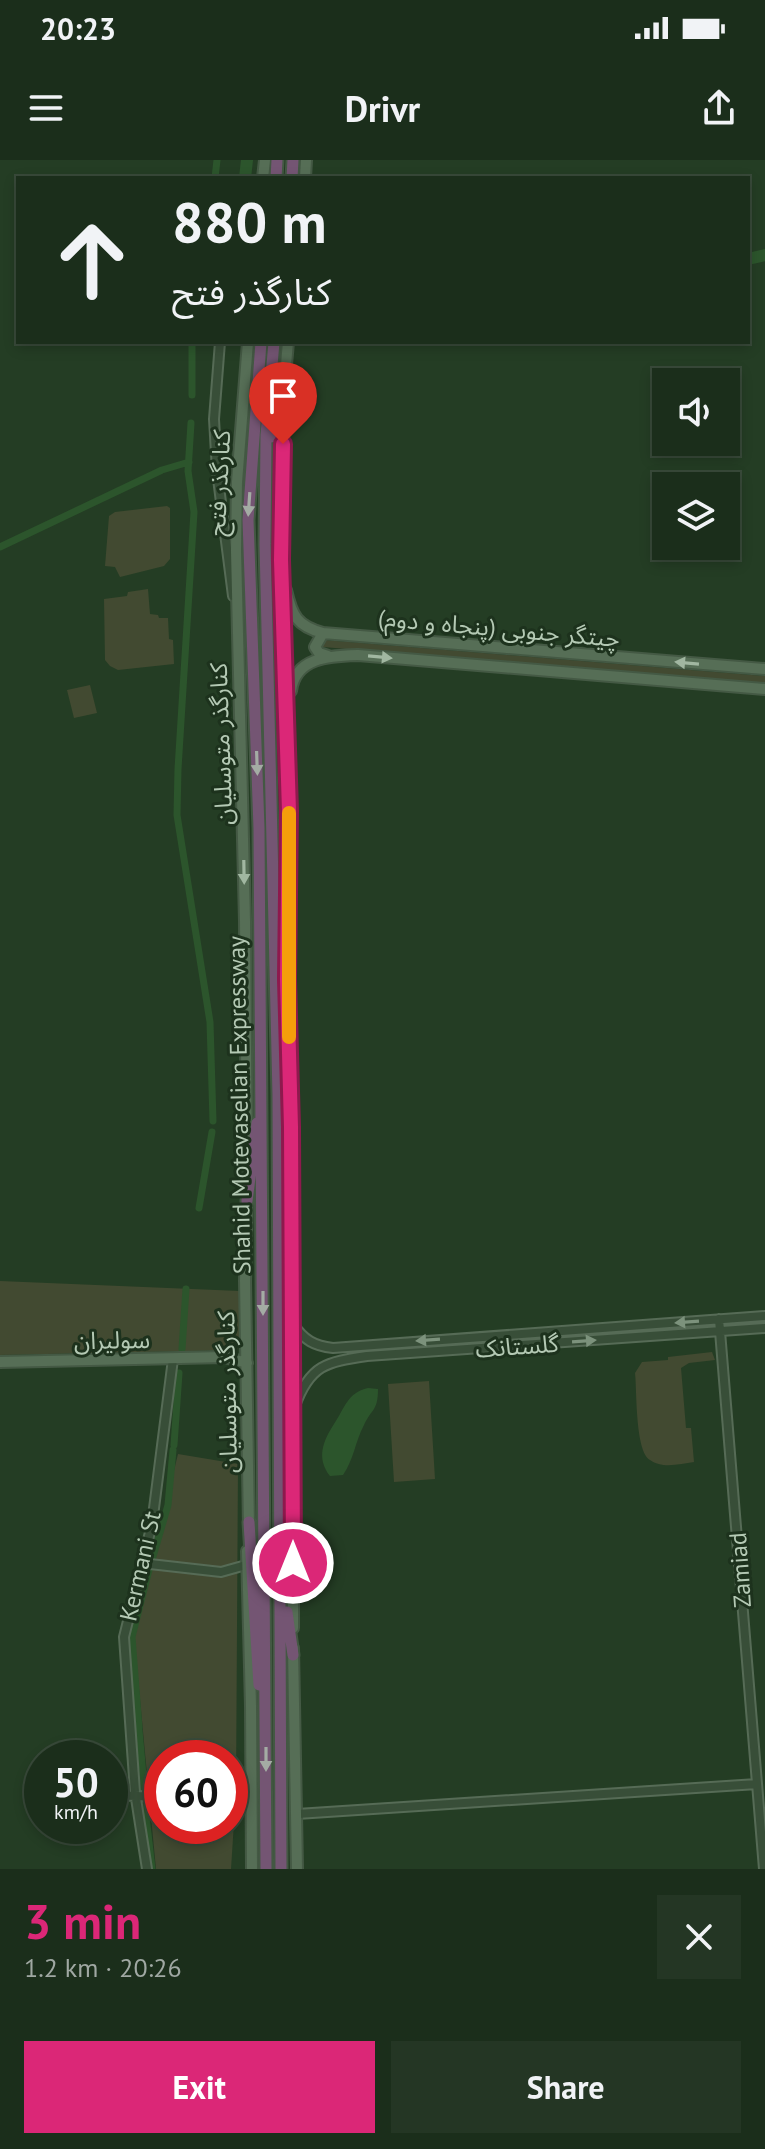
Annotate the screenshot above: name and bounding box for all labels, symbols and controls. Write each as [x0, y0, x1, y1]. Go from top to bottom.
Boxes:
text: 20:23 [40, 9, 116, 48]
text: Drivr [345, 85, 420, 132]
icon: menu [24, 86, 68, 130]
icon: share [697, 86, 741, 130]
text: 880 m [172, 186, 327, 258]
icon: ahead [40, 208, 144, 312]
text: کنارگذر فتح [172, 268, 331, 315]
pin [249, 362, 317, 444]
map controls [652, 368, 740, 560]
button: sound [652, 368, 740, 456]
icon: arrive [261, 374, 305, 418]
street label: کنارگذر فتح [201, 428, 239, 537]
button: layers [652, 472, 740, 560]
one-way arrow [242, 492, 255, 517]
street label: چیتگر جنوبی (پنجاه و دوم) [377, 602, 621, 657]
one-way arrow [368, 651, 393, 664]
one-way arrow [674, 656, 699, 669]
street label: کنارگذر متوسلیان [203, 661, 239, 826]
one-way arrow [250, 751, 263, 776]
one-way arrow [238, 860, 250, 885]
street label: Shahid Motevaselian Expressway [221, 936, 257, 1274]
one-way arrow [257, 1291, 269, 1316]
street label: کنارگذر متوسلیان [210, 1310, 244, 1473]
one-way arrow [674, 1316, 699, 1329]
street label: سولیران [74, 1324, 150, 1356]
street label: گلستانک [474, 1328, 561, 1364]
one-way arrow [415, 1334, 440, 1347]
one-way arrow [572, 1334, 597, 1347]
street label: Kermani St [112, 1508, 168, 1624]
position arrow [251, 1521, 335, 1605]
street label: Zamiad [722, 1531, 758, 1609]
speed limit sign: 60 [144, 1740, 248, 1844]
one-way arrow [260, 1747, 272, 1772]
text: 50 [53, 1756, 99, 1808]
text: km/h [54, 1799, 98, 1825]
text: 3 min [24, 1890, 141, 1952]
button: close [657, 1895, 741, 1979]
text: 1.2 km · 20:26 [24, 1951, 182, 1984]
button: Exit [24, 2041, 375, 2133]
button: Share [391, 2041, 741, 2133]

